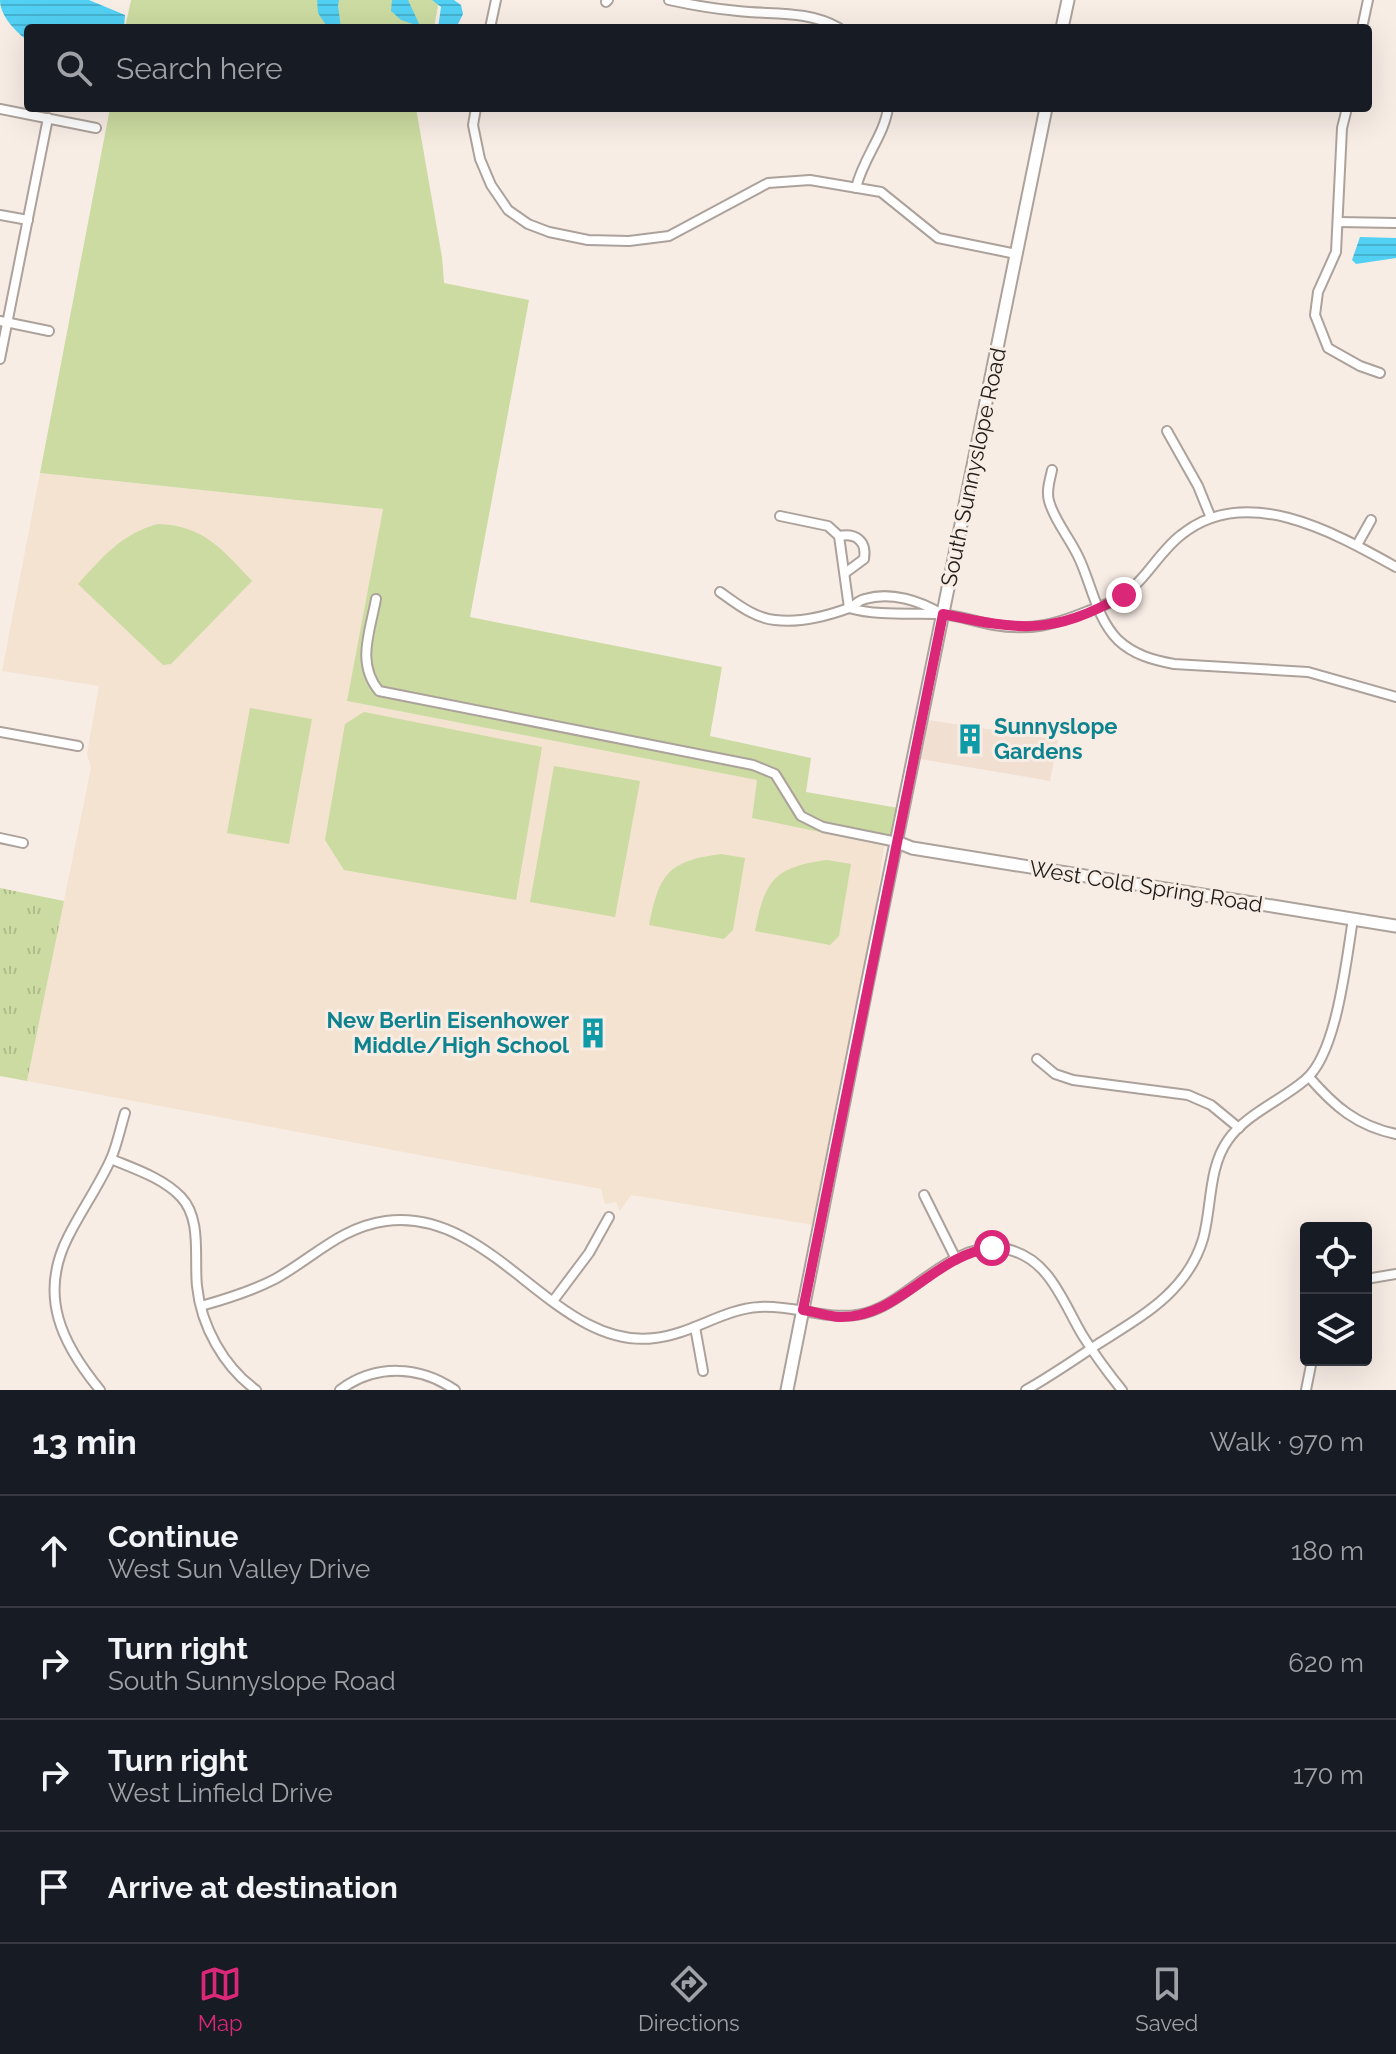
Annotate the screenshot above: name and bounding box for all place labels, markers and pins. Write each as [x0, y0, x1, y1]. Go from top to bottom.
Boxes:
place label: Sunnyslope Gardens [994, 713, 1118, 764]
building icon: Sunnyslope Gardens [953, 722, 987, 756]
place label: New Berlin Eisenhower Middle/High School [327, 1007, 570, 1058]
building icon: New Berlin Eisenhower Middle/High School [576, 1016, 610, 1050]

